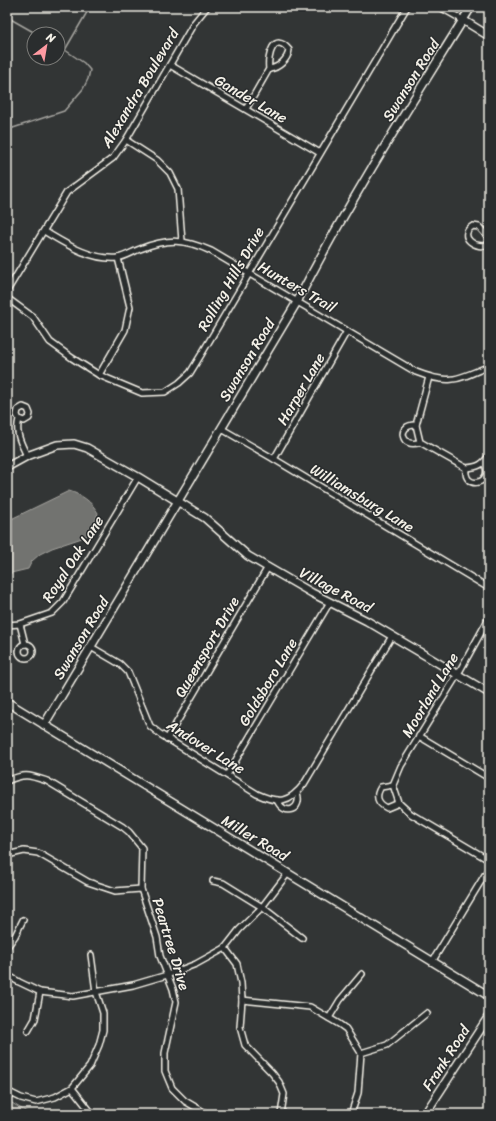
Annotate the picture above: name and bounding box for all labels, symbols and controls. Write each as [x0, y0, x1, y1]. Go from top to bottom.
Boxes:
street label: Alexandra Boulevard [93, 22, 187, 154]
north arrow [26, 26, 66, 66]
text: N [42, 27, 59, 48]
street label: Swanson Road [375, 33, 447, 126]
street label: Gander Lane [209, 68, 293, 131]
street label: Rolling Hills Drive [190, 222, 272, 336]
street label: Hunters Trail [253, 254, 342, 320]
street label: Swanson Road [212, 312, 283, 407]
street label: Harper Lane [270, 348, 332, 430]
street label: Williamsburg Lane [305, 457, 419, 539]
street label: Royal Oak Lane [35, 510, 111, 608]
street label: Village Road [295, 560, 378, 621]
street label: Swanson Road [46, 590, 117, 685]
street label: Queensport Drive [167, 591, 247, 703]
street label: Goldsboro Lane [231, 633, 305, 731]
street label: Moorland Lane [394, 647, 466, 743]
street label: Andover Lane [161, 712, 251, 782]
street label: Miller Road [216, 808, 295, 869]
street label: Peartree Drive [145, 895, 197, 993]
street label: Frank Road [415, 1019, 478, 1096]

